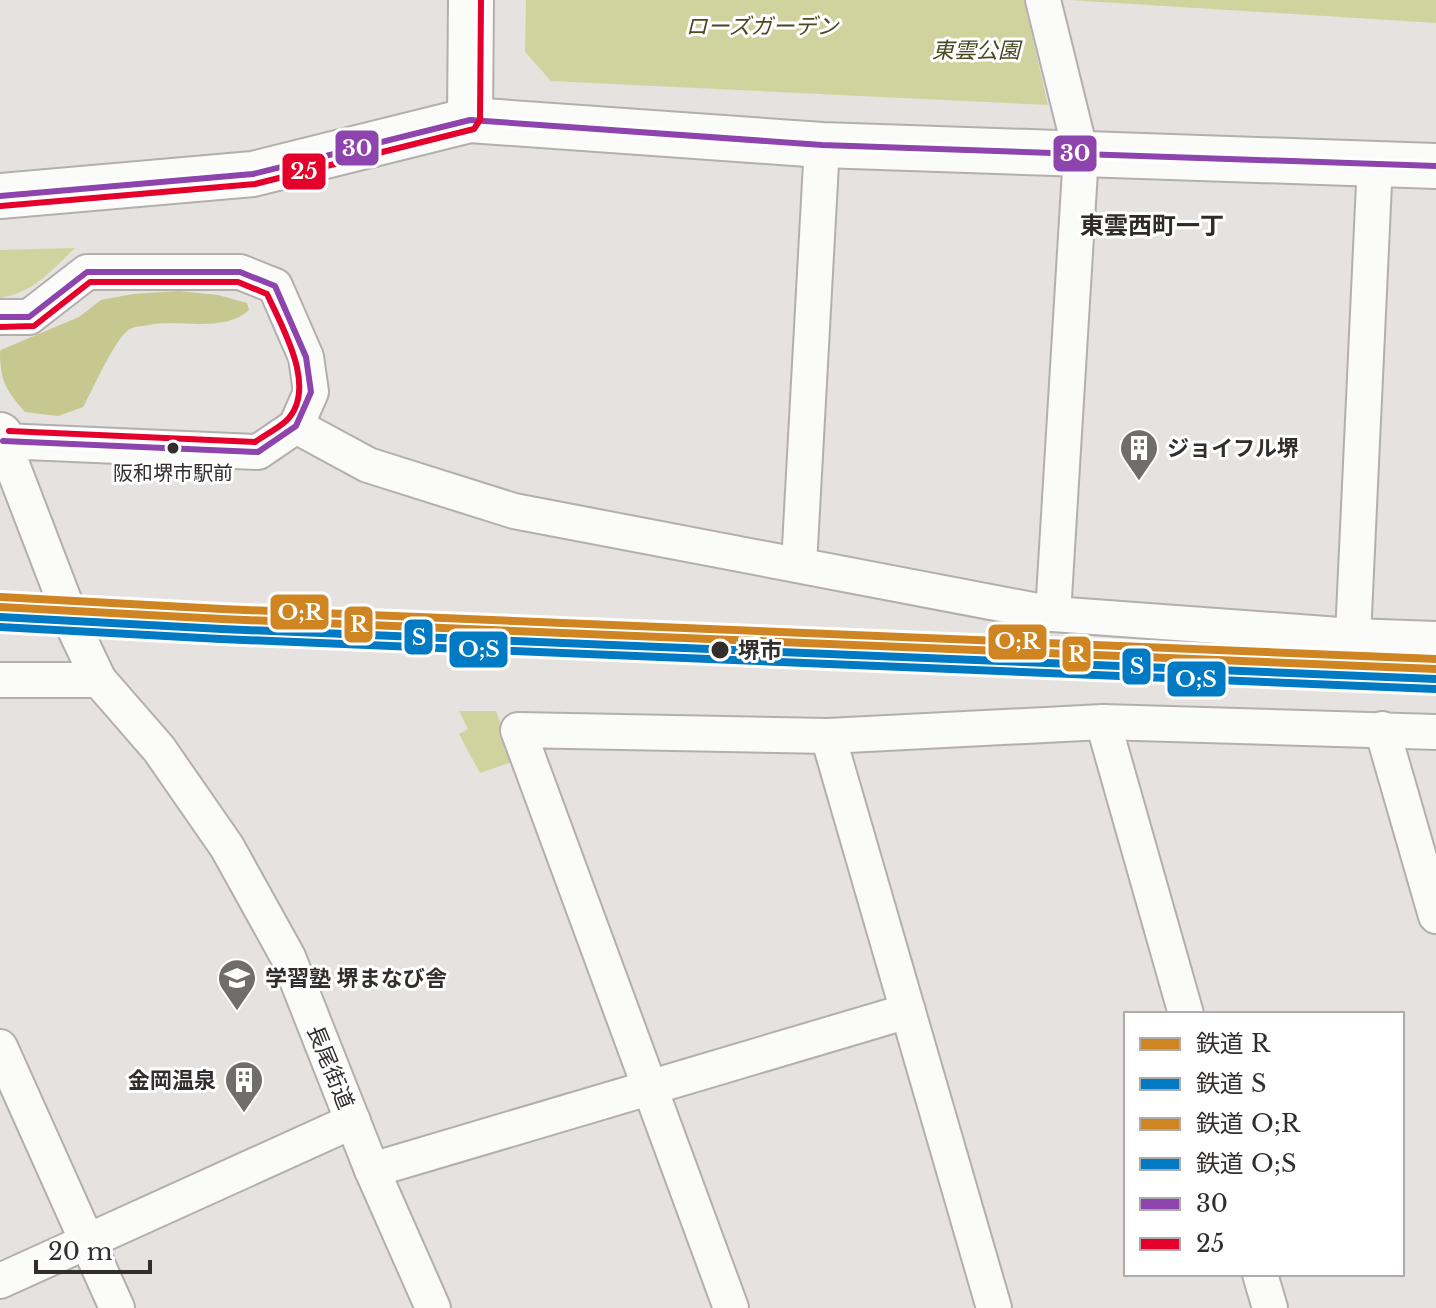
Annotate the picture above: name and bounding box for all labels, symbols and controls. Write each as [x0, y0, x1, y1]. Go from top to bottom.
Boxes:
park label: ローズガーデン [686, 13, 840, 40]
park label: 東雲公園 [932, 37, 1023, 64]
line badge: 30 [334, 129, 380, 167]
line badge: 30 [1052, 134, 1098, 173]
text: 30 [342, 135, 372, 162]
text: 30 [1060, 140, 1090, 167]
line badge: 25 [281, 152, 327, 191]
text: 25 [290, 158, 318, 185]
district label: 東雲西町一丁 [1080, 211, 1224, 240]
building icon: ジョイフル堺 [1118, 427, 1160, 482]
place label: ジョイフル堺 [1167, 435, 1299, 462]
marker: 阪和堺市駅前 [165, 440, 181, 456]
place label: 阪和堺市駅前 [113, 461, 233, 485]
line badge: O;R [269, 593, 330, 631]
text: O;R [277, 599, 324, 626]
line badge: R [343, 605, 374, 644]
text: R [350, 611, 369, 638]
line badge: S [403, 618, 434, 656]
line badge: O;R [987, 623, 1048, 661]
text: S [412, 624, 426, 651]
text: O;R [994, 628, 1041, 655]
line badge: O;S [448, 630, 509, 669]
line badge: R [1061, 635, 1092, 673]
text: O;S [458, 636, 500, 663]
place label: 堺市 [738, 637, 782, 664]
marker: 堺市 [709, 639, 731, 661]
text: R [1068, 641, 1087, 668]
line badge: S [1121, 647, 1152, 686]
text: S [1130, 653, 1144, 680]
line badge: O;S [1166, 660, 1227, 698]
text: O;S [1175, 666, 1217, 693]
school or university icon: 学習塾 堺まなび舎 [216, 957, 258, 1012]
place label: 学習塾 堺まなび舎 [265, 965, 447, 992]
legend [1124, 1012, 1404, 1276]
street label: 長尾街道 [302, 1021, 360, 1113]
text: 鉄道 R [1196, 1029, 1271, 1058]
building icon: 金岡温泉 [223, 1059, 265, 1114]
place label: 金岡温泉 [128, 1067, 216, 1094]
text: 鉄道 S [1196, 1069, 1266, 1098]
text: 鉄道 O;R [1196, 1109, 1301, 1138]
text: 鉄道 O;S [1196, 1149, 1297, 1178]
text: 30 [1196, 1189, 1228, 1218]
scale bar [36, 1224, 150, 1274]
text: 25 [1196, 1229, 1224, 1258]
text: 20 m [48, 1237, 113, 1266]

